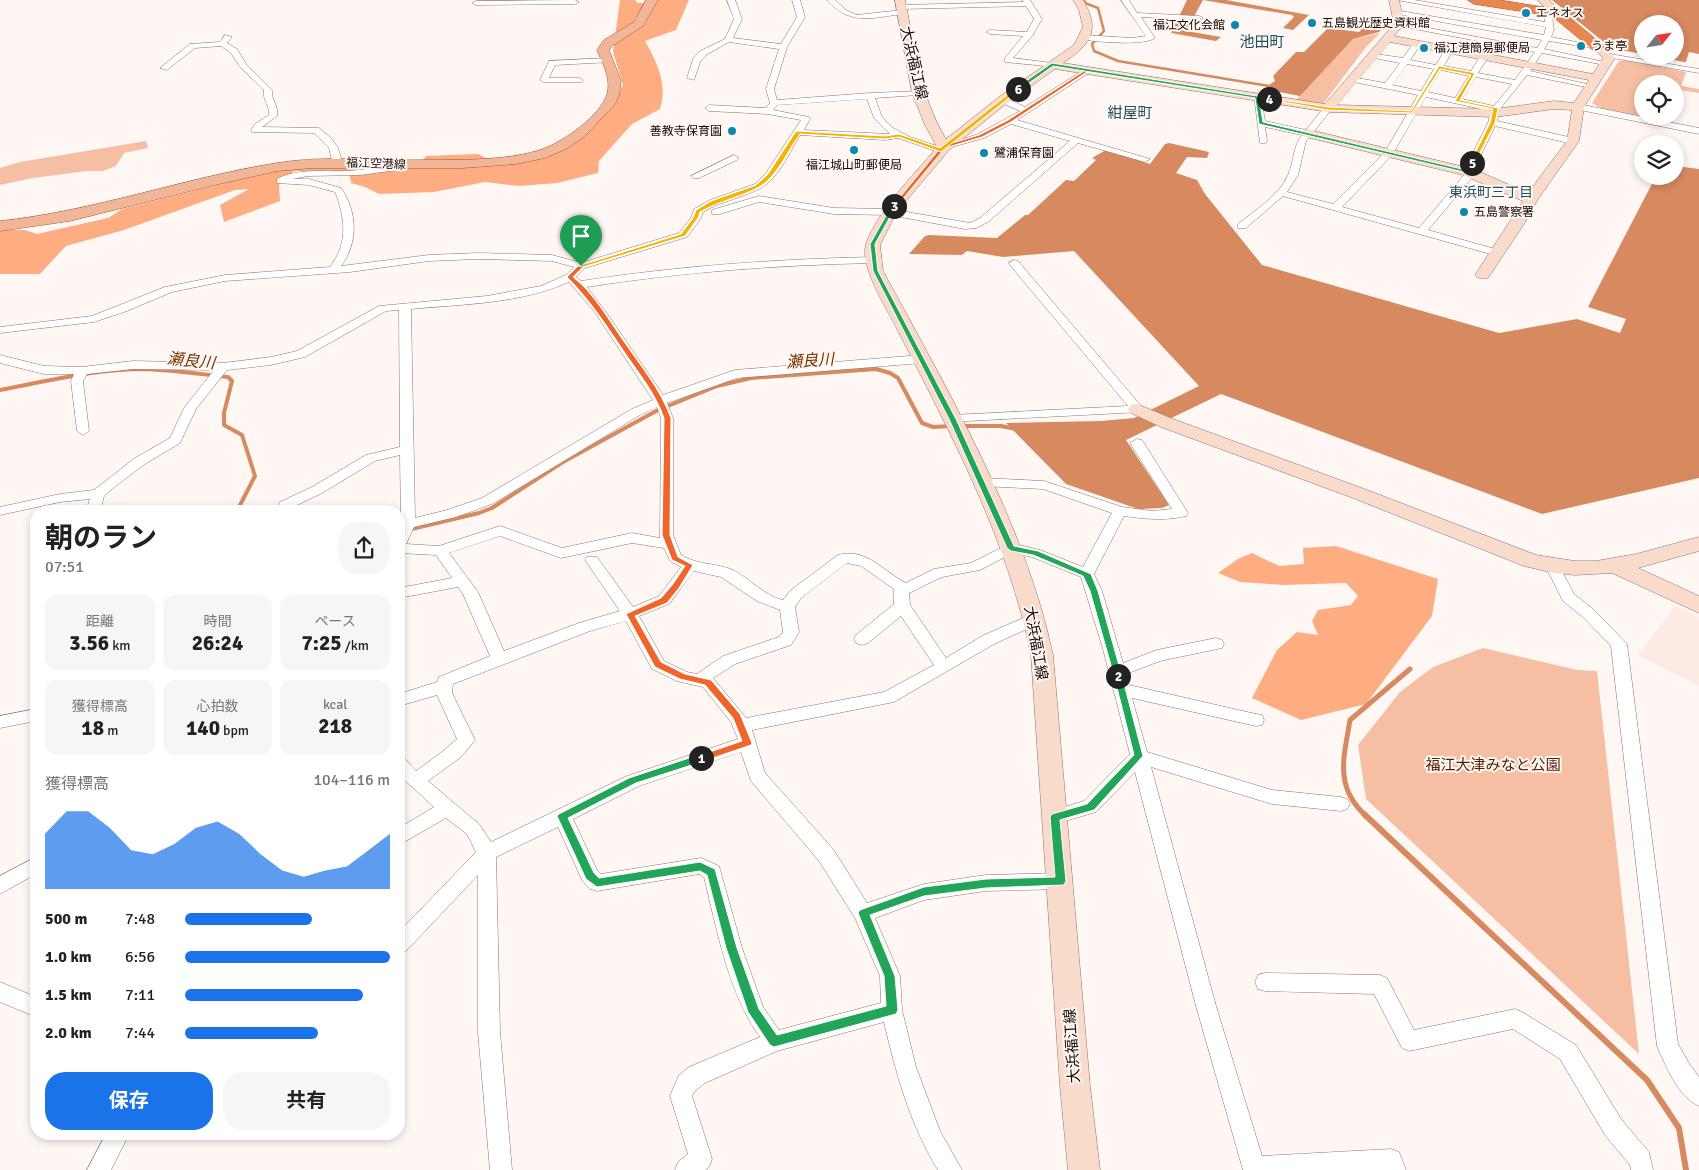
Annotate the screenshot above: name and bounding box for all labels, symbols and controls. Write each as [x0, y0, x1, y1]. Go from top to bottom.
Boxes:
place label: エネオス [1536, 6, 1584, 21]
marker: エネオス [1520, 7, 1532, 19]
north arrow [1634, 15, 1684, 65]
map controls [1634, 15, 1684, 185]
place label: 五島観光歴史資料館 [1322, 16, 1430, 31]
marker: 五島観光歴史資料館 [1306, 17, 1318, 29]
place label: 福江文化会館 [1153, 18, 1225, 33]
marker: 福江文化会館 [1229, 19, 1241, 31]
street label: 大浜福江線 [897, 24, 931, 102]
district label: 池田町 [1239, 33, 1285, 51]
place label: うま亭 [1591, 39, 1627, 54]
marker: うま亭 [1575, 40, 1587, 52]
place label: 福江港簡易郵便局 [1434, 41, 1530, 56]
marker: 福江港簡易郵便局 [1418, 42, 1430, 54]
button: locate [1634, 75, 1684, 125]
pin: 6 [1006, 76, 1030, 102]
text: 6 [1015, 81, 1022, 98]
pin: 4 [1256, 86, 1282, 112]
text: 4 [1266, 91, 1273, 108]
district label: 紺屋町 [1107, 104, 1153, 122]
place label: 善教寺保育園 [650, 124, 722, 139]
marker: 善教寺保育園 [726, 125, 738, 137]
button: layers [1634, 135, 1684, 185]
marker: 福江城山町郵便局 [848, 144, 860, 156]
place label: 鷺浦保育園 [994, 146, 1054, 161]
marker: 鷺浦保育園 [978, 147, 990, 159]
pin: 5 [1460, 150, 1484, 176]
street label: 福江空港線 [346, 155, 406, 173]
text: 5 [1469, 155, 1476, 172]
place label: 福江城山町郵便局 [806, 158, 902, 173]
district label: 東浜町三丁目 [1449, 184, 1533, 201]
pin: 3 [882, 194, 906, 218]
text: 3 [891, 198, 898, 215]
place label: 五島警察署 [1474, 205, 1534, 220]
marker: 五島警察署 [1458, 206, 1470, 218]
pin [560, 215, 602, 266]
icon: arrive [567, 222, 595, 250]
water label: 瀬良川 [166, 349, 218, 374]
water label: 瀬良川 [785, 349, 837, 373]
text: 朝のラン [45, 521, 157, 555]
button: share [338, 522, 390, 574]
text: 07:51 [45, 557, 84, 577]
street label: 大浜福江線 [1021, 604, 1051, 682]
text: 距離 [86, 613, 114, 630]
text: 時間 [203, 613, 231, 630]
text: ペース [315, 613, 356, 630]
text: 3.56 [69, 630, 109, 656]
text: 26:24 [192, 630, 243, 656]
text: 7:25 [301, 630, 342, 656]
text: km [109, 637, 130, 654]
text: /km [342, 637, 369, 654]
pin: 2 [1106, 664, 1130, 688]
text: 2 [1115, 668, 1122, 685]
text: kcal [323, 696, 347, 713]
text: 獲得標高 [72, 698, 128, 715]
text: 心拍数 [196, 698, 238, 715]
text: 218 [318, 713, 352, 739]
text: 18 [81, 715, 104, 741]
text: 140 [186, 715, 220, 741]
text: m [104, 722, 118, 739]
text: bpm [220, 722, 249, 739]
pin: 1 [688, 746, 714, 770]
text: 1 [698, 750, 705, 767]
park label: 福江大津みなと公園 [1425, 756, 1561, 774]
text: 104–116 m [313, 770, 390, 790]
text: 獲得標高 [45, 774, 109, 794]
text: 500 m [45, 909, 87, 929]
text: 7:48 [125, 909, 155, 929]
text: 1.0 km [45, 947, 92, 967]
text: 6:56 [125, 947, 155, 967]
text: 1.5 km [45, 985, 92, 1005]
text: 7:11 [125, 985, 155, 1005]
street label: 大浜福江線 [1060, 1008, 1084, 1084]
text: 2.0 km [45, 1023, 92, 1043]
text: 7:44 [125, 1023, 155, 1043]
button: 保存 [45, 1072, 213, 1130]
button: 共有 [223, 1072, 390, 1130]

